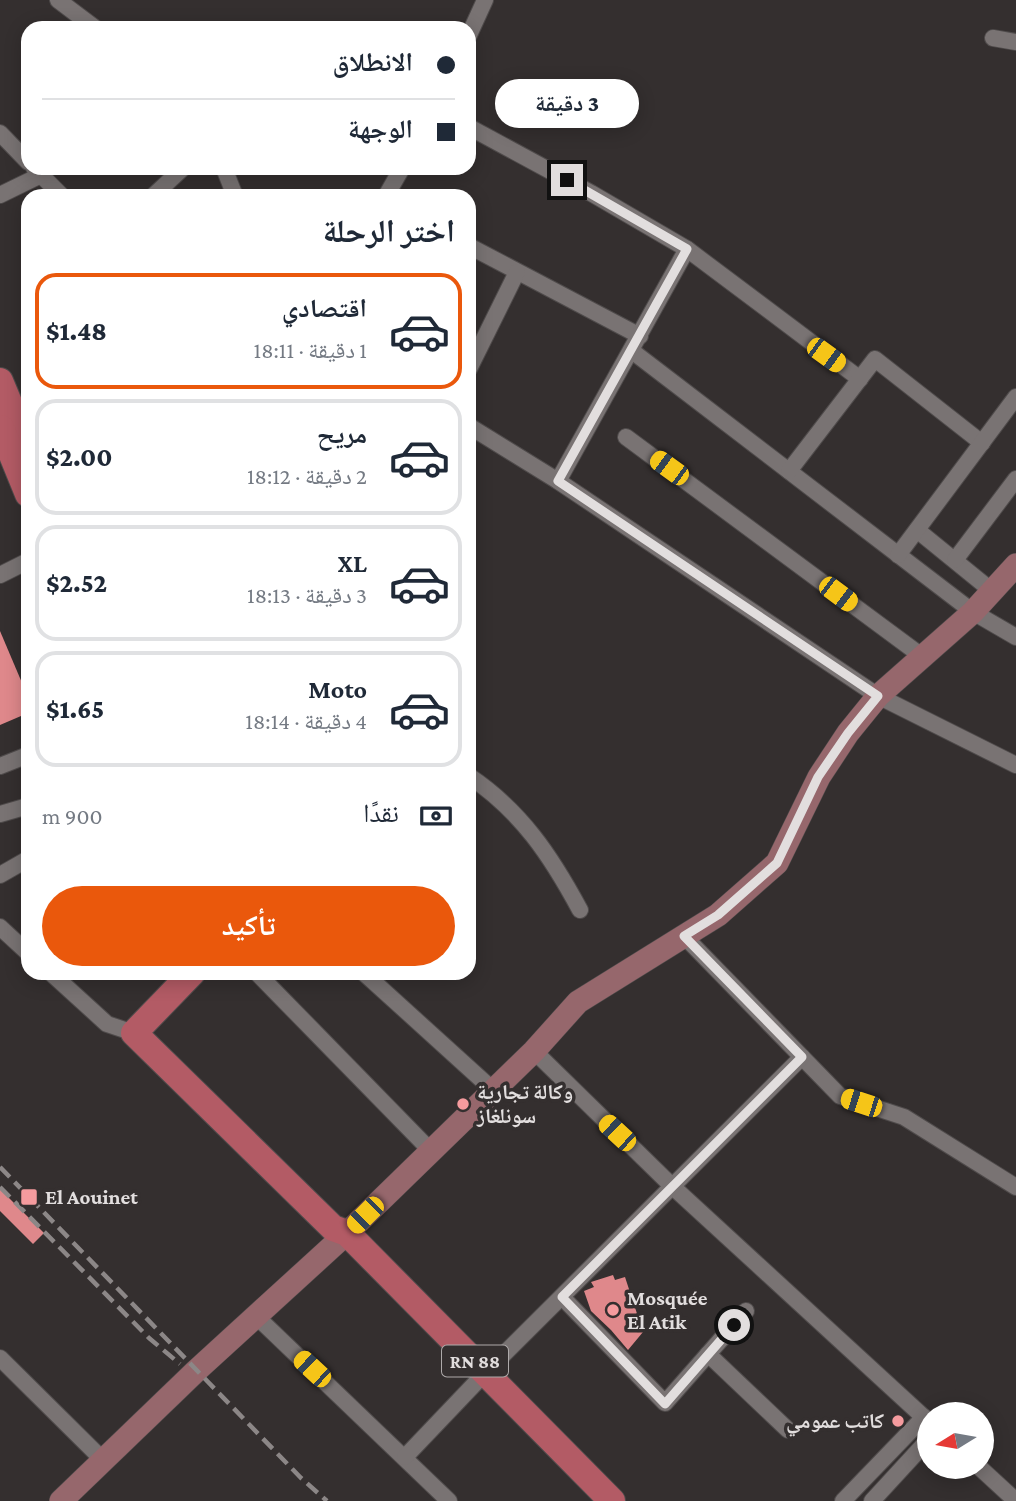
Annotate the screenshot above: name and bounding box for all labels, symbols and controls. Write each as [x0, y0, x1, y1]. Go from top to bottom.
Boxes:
text: الانطلاق [333, 48, 413, 77]
callout: 3 دقيقة [495, 78, 639, 128]
text: 3 دقيقة [535, 90, 599, 116]
text: الوجهة [348, 115, 413, 144]
route end [551, 164, 583, 196]
text: اختر الرحلة [323, 213, 455, 249]
text: اقتصادي [282, 294, 367, 323]
icon: car [388, 300, 451, 363]
text: $1.48 [46, 317, 107, 346]
car [803, 334, 850, 376]
text: 1 دقيقة · 18:11 [254, 337, 367, 363]
text: مريح [317, 420, 367, 449]
icon: car [388, 426, 451, 489]
text: $2.00 [46, 443, 113, 472]
car [646, 447, 693, 489]
text: 2 دقيقة · 18:12 [247, 463, 367, 489]
text: XL [338, 549, 367, 578]
icon: car [388, 552, 451, 615]
text: $2.52 [46, 569, 107, 598]
car [815, 573, 862, 615]
text: 3 دقيقة · 18:13 [247, 582, 367, 608]
text: Moto [308, 675, 367, 704]
icon: car [388, 678, 451, 741]
text: $1.65 [46, 695, 104, 724]
text: 4 دقيقة · 18:14 [245, 708, 367, 734]
icon: cash [417, 797, 455, 835]
text: نقدًا [363, 799, 399, 828]
text: 900 m [42, 803, 103, 829]
button: تأكيد [42, 886, 455, 966]
place label: وكالة تجارية سونلغاز [476, 1080, 573, 1128]
car [838, 1087, 885, 1119]
marker: وكالة تجارية سونلغاز [455, 1096, 471, 1112]
car [595, 1111, 640, 1155]
place label: El Aouinet [45, 1185, 138, 1209]
marker: El Aouinet [19, 1187, 39, 1207]
car [343, 1193, 388, 1237]
place label: Mosquée El Atik [627, 1286, 708, 1334]
marker: Mosquée El Atik [605, 1302, 621, 1318]
route start [718, 1309, 750, 1341]
road number: RN 88 [442, 1345, 508, 1376]
car [290, 1347, 335, 1391]
north arrow [917, 1402, 994, 1479]
map controls [917, 1402, 994, 1479]
place label: كاتب عمومي [786, 1409, 884, 1437]
marker: كاتب عمومي [890, 1413, 906, 1429]

